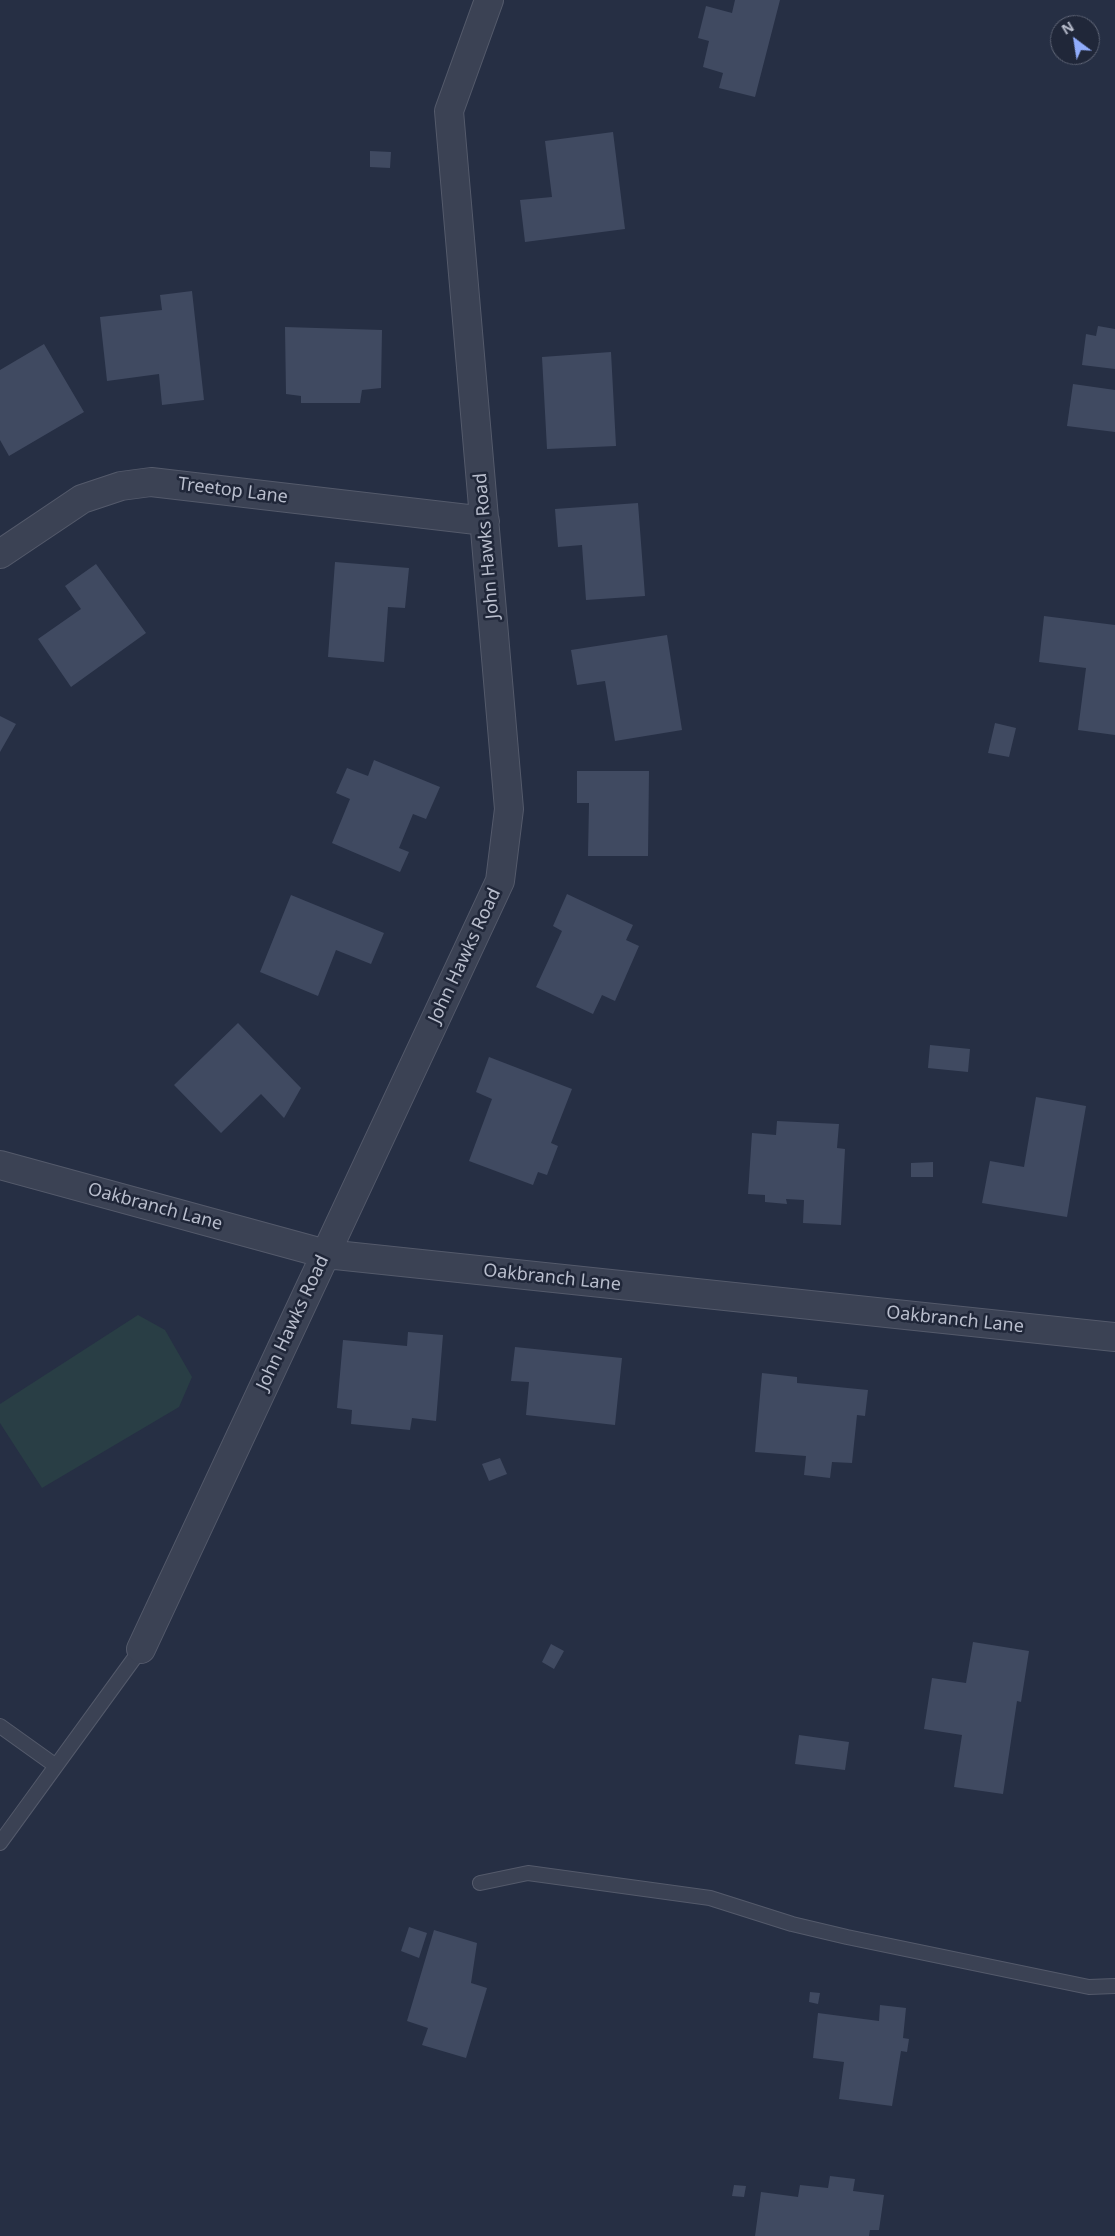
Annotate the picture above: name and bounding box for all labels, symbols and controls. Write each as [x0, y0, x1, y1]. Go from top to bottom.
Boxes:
north arrow [1050, 15, 1100, 65]
text: N [1058, 16, 1077, 39]
street label: John Hawks Road [470, 472, 504, 620]
street label: Treetop Lane [177, 474, 289, 508]
street label: John Hawks Road [424, 885, 506, 1027]
street label: Oakbranch Lane [85, 1179, 225, 1235]
street label: John Hawks Road [252, 1252, 334, 1394]
street label: Oakbranch Lane [482, 1260, 622, 1296]
street label: Oakbranch Lane [885, 1302, 1025, 1338]

